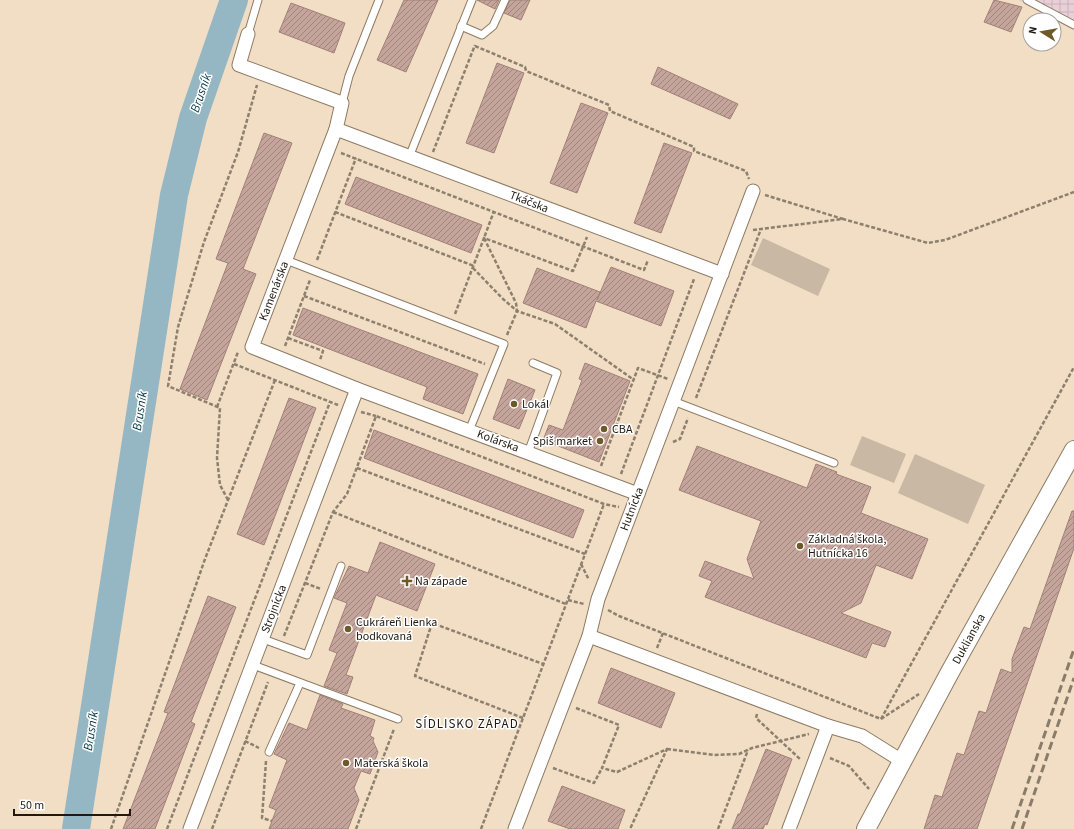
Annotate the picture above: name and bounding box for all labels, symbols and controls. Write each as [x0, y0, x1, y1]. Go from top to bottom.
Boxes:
north arrow [1022, 12, 1062, 52]
text: N [1025, 25, 1041, 35]
water label: Brusník [186, 70, 216, 115]
street label: Tkáčska [507, 187, 551, 217]
street label: Kamenárska [255, 259, 293, 323]
water label: Brusník [128, 389, 152, 432]
place label: Lokál [522, 396, 549, 413]
marker: Lokál [509, 399, 519, 409]
place label: CBA [612, 421, 633, 438]
marker: CBA [599, 424, 609, 434]
street label: Kolárska [475, 426, 521, 456]
place label: Spiš market [533, 433, 592, 450]
marker: Spiš market [595, 436, 605, 446]
street label: Hutnícka [616, 485, 648, 533]
place label: Základná škola, Hutnícka 16 [808, 531, 886, 562]
marker: Základná škola, Hutnícka 16 [795, 541, 805, 551]
place label: Na západe [415, 573, 467, 590]
marker: Na západe [402, 576, 412, 586]
street label: Strojnícka [257, 582, 291, 636]
street label: Duklianska [948, 611, 990, 667]
place label: Cukráreň Lienka bodkovaná [356, 614, 437, 645]
marker: Cukráreň Lienka bodkovaná [343, 624, 353, 634]
water label: Brusník [79, 709, 103, 752]
district label: SÍDLISKO ZÁPAD [415, 715, 519, 733]
place label: Materská škola [354, 755, 428, 772]
marker: Materská škola [341, 758, 351, 768]
scale bar [14, 791, 130, 817]
text: 50 m [20, 797, 44, 814]

